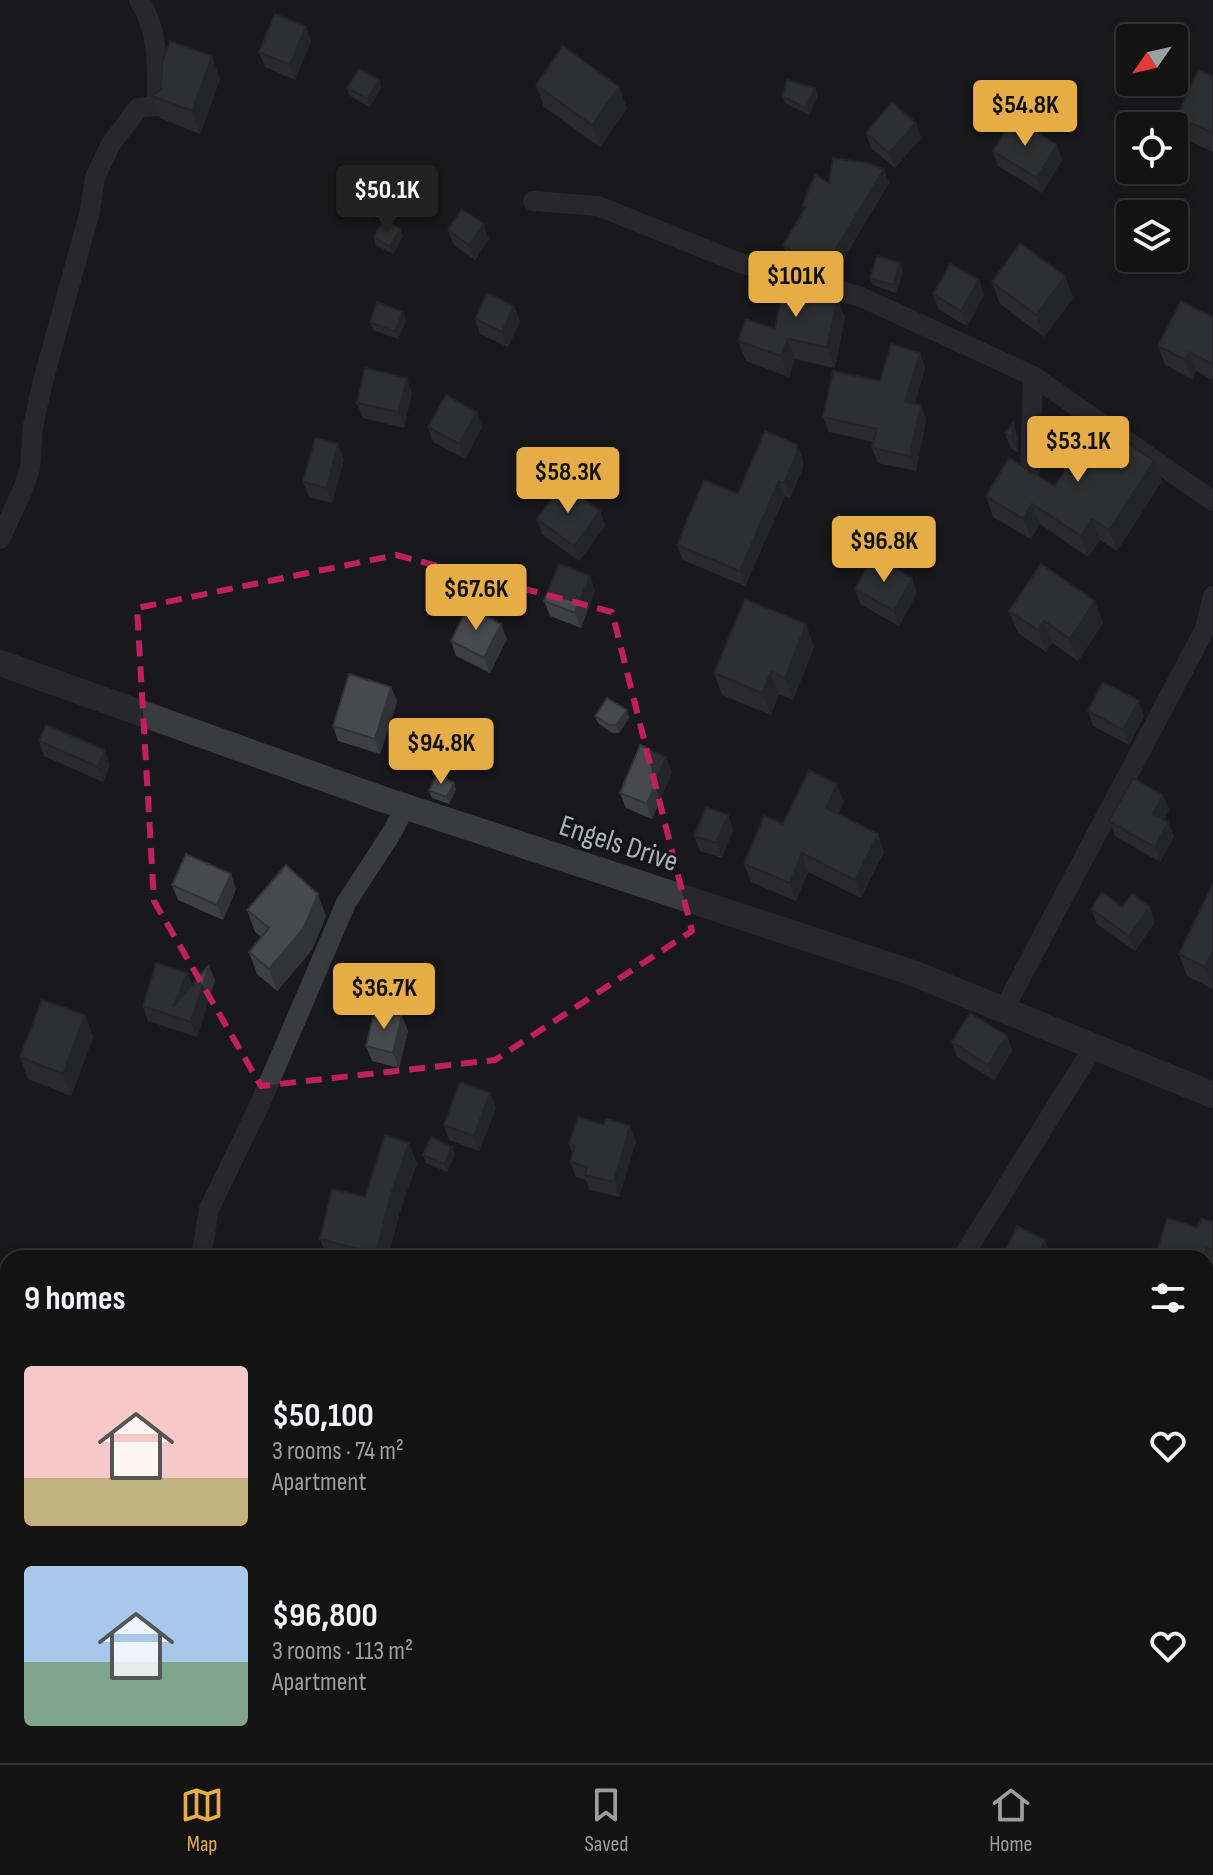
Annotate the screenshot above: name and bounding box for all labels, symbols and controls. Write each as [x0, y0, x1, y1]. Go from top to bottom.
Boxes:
north arrow [1116, 24, 1188, 96]
map controls [1116, 24, 1188, 272]
pin: $54.8K [960, 80, 1090, 148]
text: $54.8K [991, 90, 1059, 121]
button: locate [1116, 112, 1188, 184]
pin: $50.1K [322, 165, 452, 233]
text: $50.1K [354, 175, 420, 206]
button: layers [1116, 200, 1188, 272]
pin: $101K [740, 251, 852, 319]
text: $101K [766, 261, 826, 292]
pin: $53.1K [1013, 416, 1143, 484]
text: $53.1K [1045, 426, 1111, 457]
pin: $58.3K [503, 447, 633, 515]
text: $58.3K [534, 457, 602, 488]
pin: $96.8K [819, 516, 949, 584]
text: $96.8K [850, 526, 918, 557]
pin: $67.6K [411, 564, 541, 632]
text: $67.6K [444, 574, 508, 605]
pin: $94.8K [376, 718, 506, 786]
text: $94.8K [407, 728, 475, 759]
street label: Engels Drive [555, 808, 683, 880]
pin: $36.7K [319, 963, 449, 1031]
text: $36.7K [351, 973, 417, 1004]
icon: filters [1146, 1276, 1190, 1320]
text: 9 homes [24, 1278, 125, 1319]
text: $50,100 [272, 1395, 374, 1436]
icon: home [88, 1398, 184, 1494]
icon: heart [1146, 1424, 1190, 1468]
text: 3 rooms · 74 m² [272, 1436, 404, 1467]
text: Apartment [272, 1467, 366, 1498]
text: $96,800 [272, 1595, 378, 1636]
icon: home [88, 1598, 184, 1694]
icon: heart [1146, 1624, 1190, 1668]
text: 3 rooms · 113 m² [272, 1636, 413, 1667]
text: Apartment [272, 1667, 366, 1698]
tab: Map [180, 1783, 224, 1858]
tab: Saved [584, 1783, 629, 1858]
tab: Home [989, 1783, 1033, 1858]

